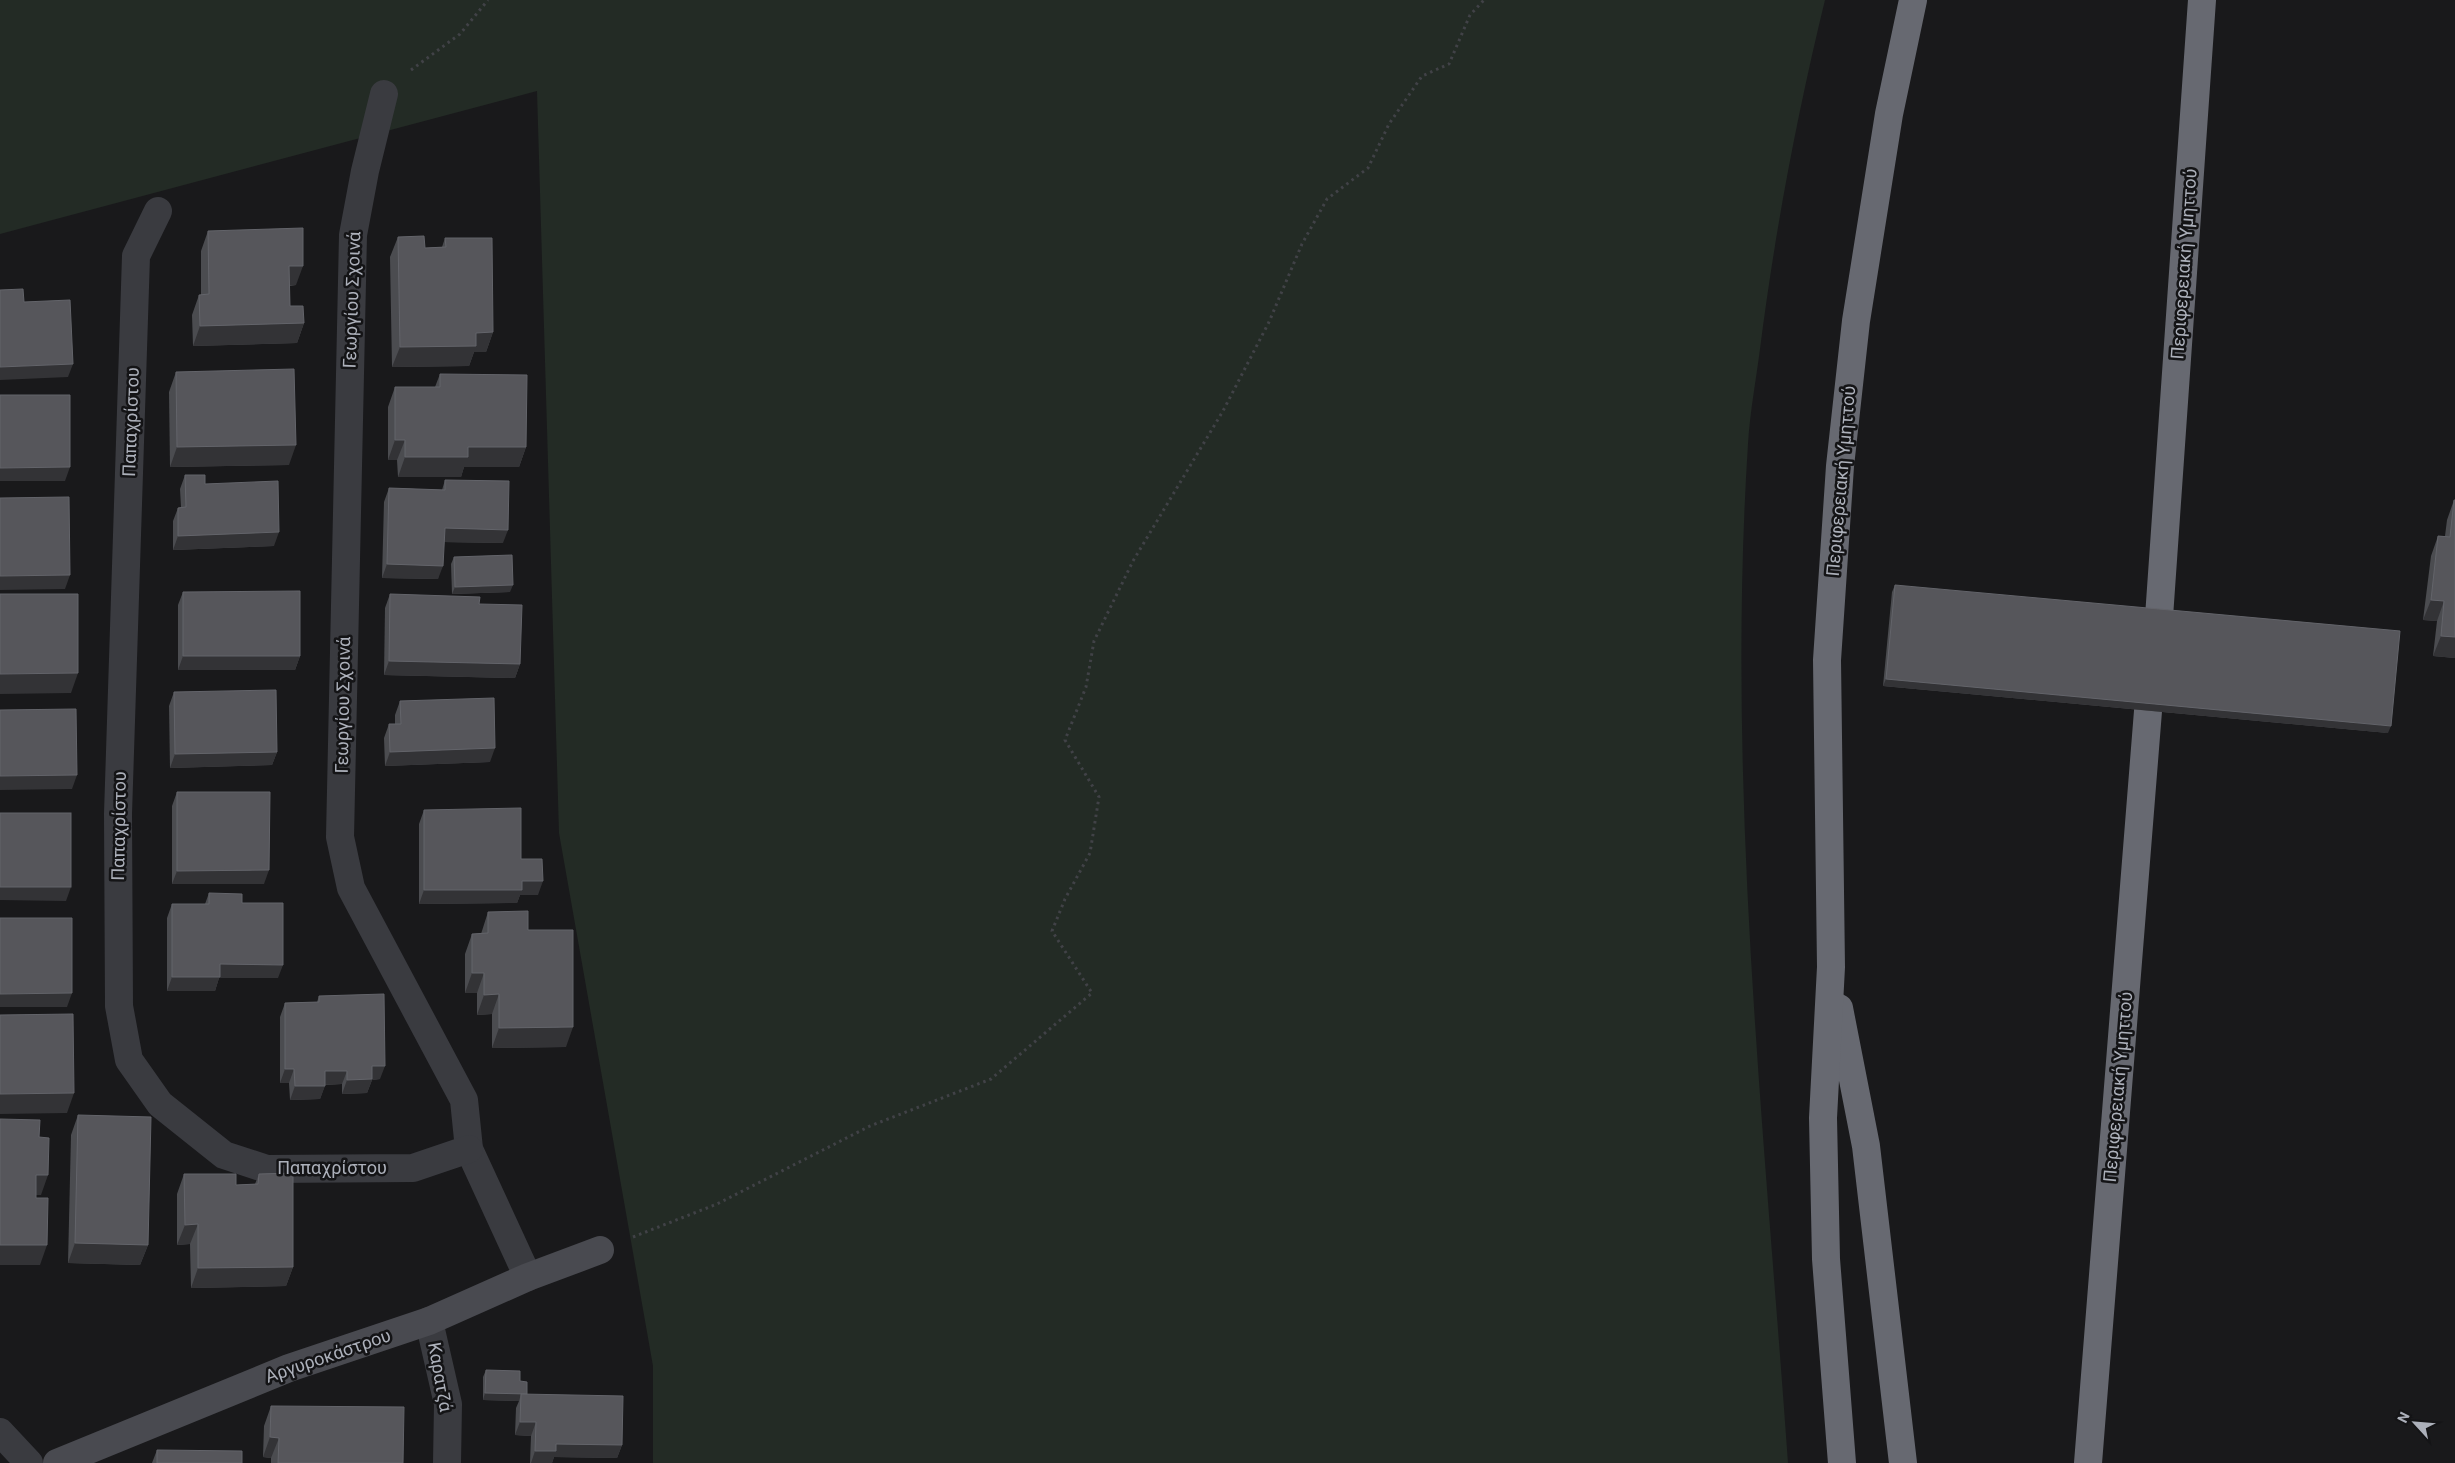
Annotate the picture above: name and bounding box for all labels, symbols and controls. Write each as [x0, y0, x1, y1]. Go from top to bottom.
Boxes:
street label: Περιφερειακή Υμηττού [2166, 168, 2201, 360]
street label: Γεωργίου Σχοινά [339, 230, 364, 369]
street label: Παπαχρίστου [118, 367, 143, 477]
street label: Περιφερειακή Υμηττού [1822, 385, 1859, 577]
street label: Γεωργίου Σχοινά [331, 636, 354, 774]
street label: Παπαχρίστου [107, 771, 130, 881]
street label: Περιφερειακή Υμηττού [2099, 991, 2136, 1183]
street label: Παπαχρίστου [277, 1157, 387, 1178]
street label: Αργυροκάστρου [262, 1324, 393, 1387]
street label: Καρατζά [424, 1341, 457, 1414]
north arrow [2390, 1398, 2440, 1448]
text: N [2394, 1409, 2413, 1425]

